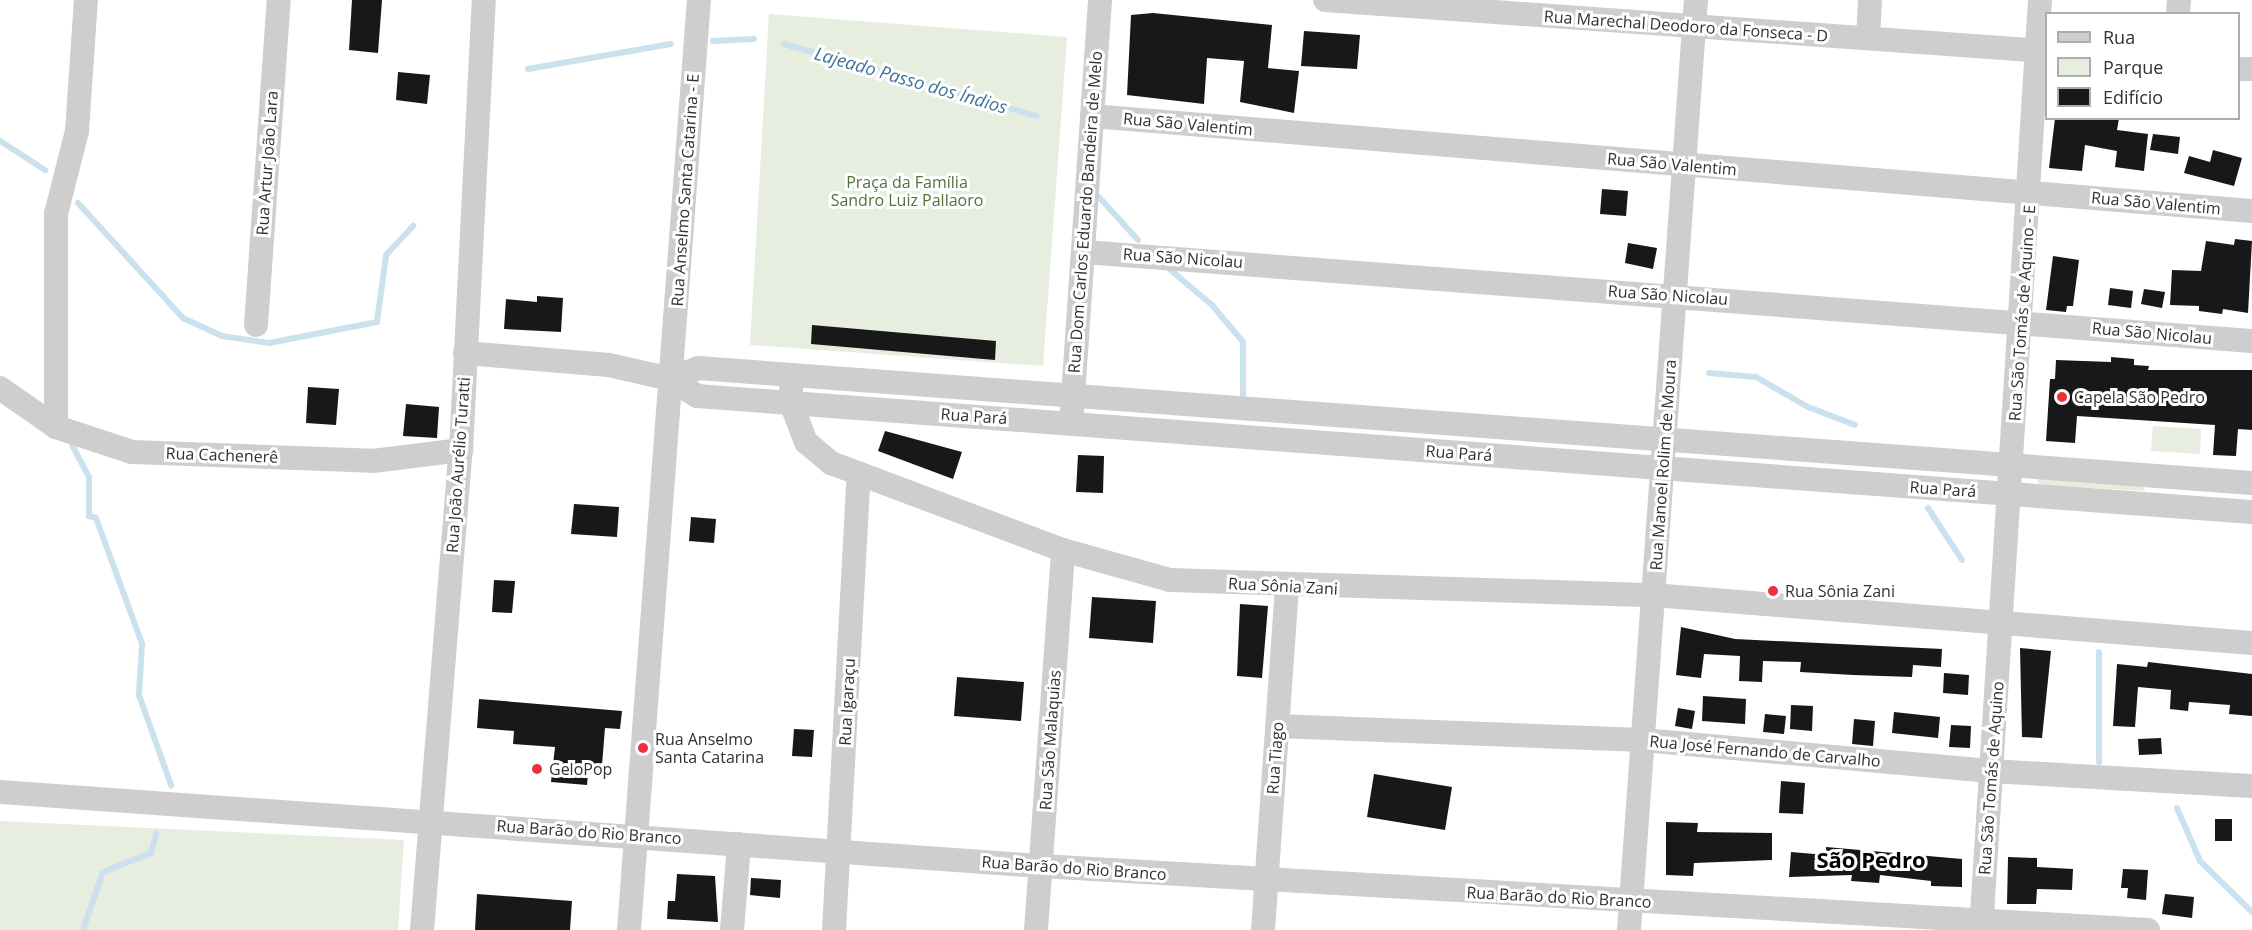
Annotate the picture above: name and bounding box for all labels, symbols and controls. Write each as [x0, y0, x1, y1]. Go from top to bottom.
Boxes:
street label: Rua Marechal Deodoro da Fonseca - D [1543, 6, 1829, 46]
legend [2045, 12, 2240, 120]
text: Rua [2103, 25, 2135, 49]
water label: Lajeado Passo dos Índios [812, 42, 1010, 118]
street label: Rua Dom Carlos Eduardo Bandeira de Melo [1064, 50, 1106, 374]
text: Parque [2103, 55, 2163, 79]
street label: Rua Anselmo Santa Catarina - E [667, 73, 703, 307]
text: Edifício [2103, 85, 2163, 109]
street label: Rua Artur João Lara [252, 90, 282, 236]
street label: Rua São Valentim [1122, 109, 1254, 139]
street label: Rua São Valentim [1606, 149, 1738, 179]
park label: Praça da Família Sandro Luiz Pallaoro [831, 172, 983, 210]
street label: Rua São Valentim [2090, 188, 2222, 218]
street label: Rua São Tomás de Aquino - E [2005, 204, 2039, 422]
street label: Rua São Nicolau [1122, 244, 1244, 272]
street label: Rua São Nicolau [1607, 281, 1729, 309]
street label: Rua São Nicolau [2091, 318, 2213, 348]
street label: Rua Manoel Rolim de Moura [1646, 359, 1680, 571]
street label: Rua João Aurélio Turatti [442, 376, 474, 554]
place label: Capela São Pedro [2074, 387, 2205, 407]
marker: Capela São Pedro [2055, 390, 2069, 404]
street label: Rua Pará [940, 404, 1008, 428]
street label: Rua Pará [1425, 441, 1493, 465]
street label: Rua Cachenerê [165, 443, 279, 467]
street label: Rua Pará [1909, 477, 1977, 501]
street label: Rua Sônia Zani [1228, 574, 1338, 598]
place label: Rua Sônia Zani [1785, 581, 1895, 601]
marker: Rua Sônia Zani [1766, 584, 1780, 598]
street label: Rua Igaraçu [835, 658, 859, 746]
street label: Rua São Malaquias [1036, 669, 1064, 811]
street label: Rua São Tomás de Aquino [1975, 680, 2007, 876]
street label: Rua Tiago [1263, 721, 1287, 795]
place label: Rua Anselmo Santa Catarina [655, 729, 764, 767]
street label: Rua José Fernando de Carvalho [1649, 731, 1881, 771]
marker: Rua Anselmo Santa Catarina [636, 741, 650, 755]
place label: GeloPop [549, 759, 612, 779]
marker: GeloPop [530, 762, 544, 776]
street label: Rua Barão do Rio Branco [496, 816, 682, 848]
district label: São Pedro [1816, 847, 1926, 873]
street label: Rua Barão do Rio Branco [981, 852, 1167, 884]
street label: Rua Barão do Rio Branco [1466, 883, 1652, 911]

